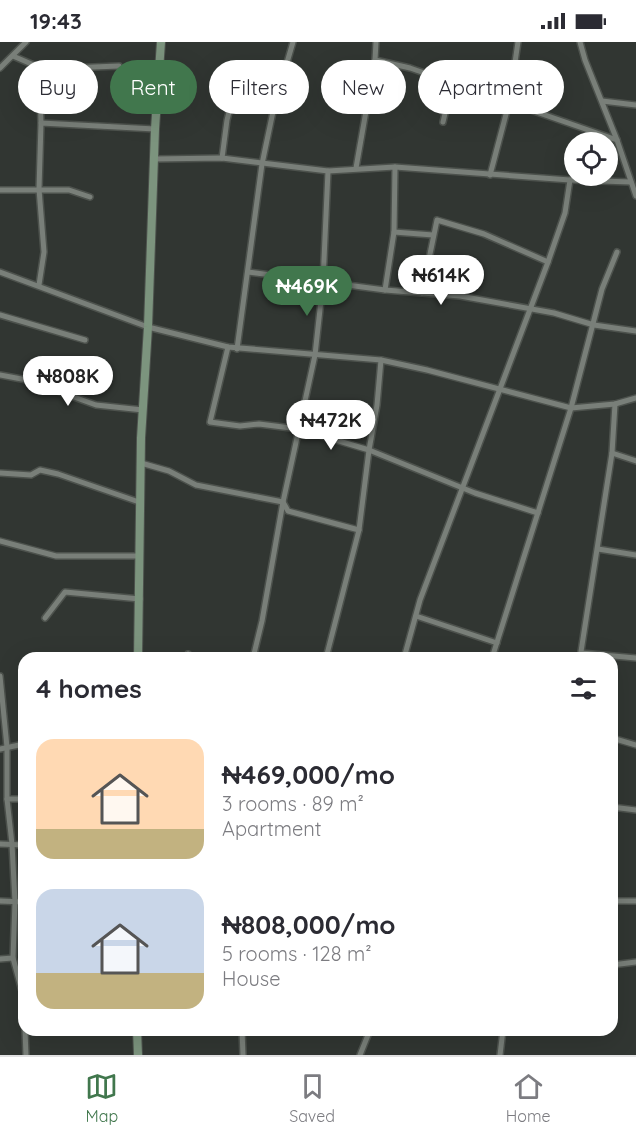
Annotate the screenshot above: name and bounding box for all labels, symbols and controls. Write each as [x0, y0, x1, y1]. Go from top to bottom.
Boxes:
text: 19:43 [30, 7, 82, 35]
chip: Buy [18, 60, 98, 114]
chip: Rent [110, 60, 197, 114]
chip: Filters [209, 60, 309, 114]
chip: New [321, 60, 406, 114]
chip: Apartment [418, 60, 564, 114]
map controls [564, 132, 618, 186]
button: locate [564, 132, 618, 186]
pin: ₦614K [399, 255, 483, 306]
text: ₦614K [412, 262, 470, 287]
pin: ₦469K [265, 266, 349, 317]
text: ₦469K [276, 273, 338, 298]
pin: ₦808K [26, 356, 110, 407]
text: ₦808K [37, 363, 99, 388]
pin: ₦472K [289, 400, 373, 451]
text: ₦472K [300, 407, 362, 432]
text: 4 homes [36, 672, 142, 705]
icon: filters [567, 672, 600, 705]
text: ₦469,000/mo [222, 758, 395, 791]
icon: home [84, 763, 156, 835]
text: 3 rooms · 89 m² [222, 791, 364, 816]
text: Apartment [222, 816, 322, 841]
text: ₦808,000/mo [222, 908, 396, 941]
icon: home [84, 913, 156, 985]
text: 5 rooms · 128 m² [222, 941, 372, 966]
text: House [222, 966, 281, 991]
tab: Map [85, 1070, 118, 1126]
tab: Saved [289, 1070, 335, 1126]
tab: Home [506, 1070, 551, 1126]

